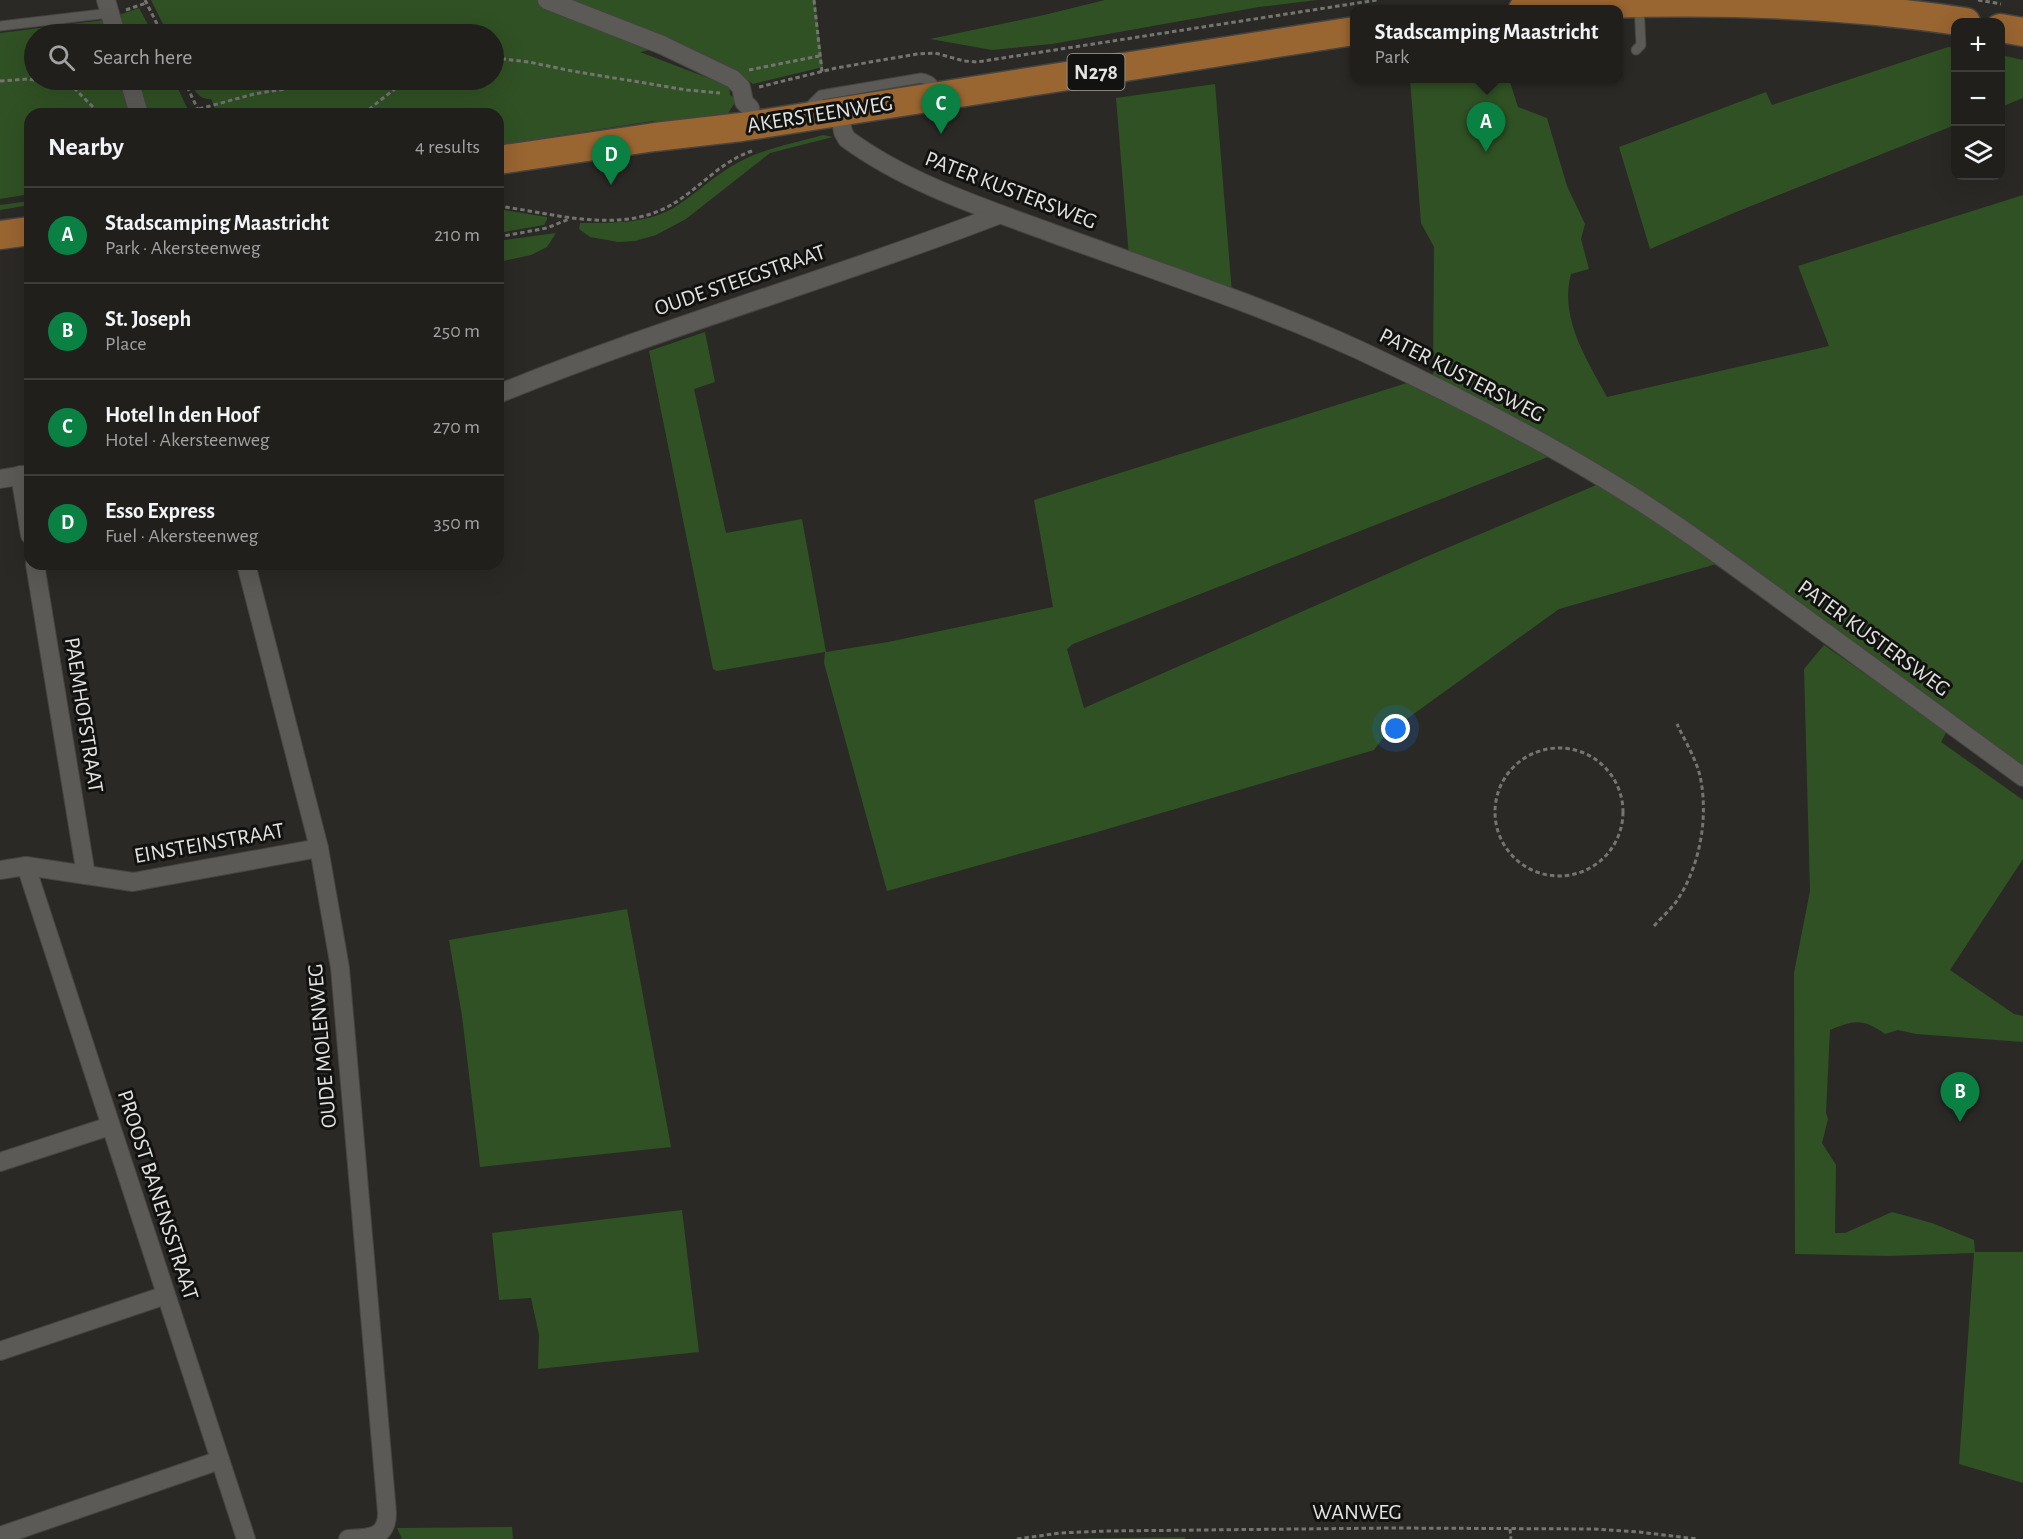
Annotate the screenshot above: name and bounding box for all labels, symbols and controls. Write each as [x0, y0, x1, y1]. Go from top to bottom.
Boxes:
popup [1350, 5, 1623, 83]
map controls [1951, 18, 2005, 180]
button: + [1951, 18, 2005, 72]
text: Stadscamping Maastricht [1375, 21, 1598, 43]
search box [24, 24, 504, 90]
icon: search [45, 41, 78, 74]
text: Search here [93, 46, 192, 68]
text: Park [1375, 47, 1409, 67]
road number: N278 [1068, 54, 1124, 90]
button: − [1951, 72, 2005, 126]
pin: C [922, 84, 960, 134]
street label: AKERSTEENWEG [746, 92, 894, 136]
pin: A [1466, 102, 1506, 152]
button: layers [1951, 126, 2005, 180]
text: Nearby [48, 134, 124, 160]
pin: D [592, 136, 630, 185]
text: 4 results [415, 137, 480, 157]
street label: PATER KUSTERSWEG [922, 147, 1100, 233]
text: Stadscamping Maastricht [105, 212, 329, 234]
text: A [62, 225, 74, 245]
text: 210 m [434, 225, 480, 245]
text: Park · Akersteenweg [105, 238, 261, 258]
street label: OUDE STEEGSTRAAT [652, 240, 828, 320]
text: St. Joseph [105, 308, 191, 330]
text: B [62, 321, 73, 341]
text: 250 m [433, 321, 480, 341]
street label: PATER KUSTERSWEG [1376, 324, 1548, 426]
text: Place [105, 334, 146, 354]
text: Hotel In den Hoof [105, 404, 259, 426]
text: C [62, 417, 73, 437]
text: 270 m [433, 417, 480, 437]
text: Hotel · Akersteenweg [105, 430, 269, 450]
text: Esso Express [105, 500, 215, 522]
text: D [61, 513, 74, 533]
text: 350 m [434, 513, 480, 533]
text: Fuel · Akersteenweg [105, 526, 258, 546]
street label: PATER KUSTERSWEG [1794, 576, 1954, 700]
street label: PAEMHOFSTRAAT [61, 636, 107, 795]
your location [1381, 714, 1410, 743]
street label: EINSTEINSTRAAT [132, 819, 286, 867]
street label: OUDE MOLENWEG [304, 963, 340, 1129]
pin: B [1940, 1072, 1980, 1122]
street label: PROOST BANENSSTRAAT [114, 1087, 202, 1303]
street label: WANWEG [1312, 1501, 1402, 1523]

